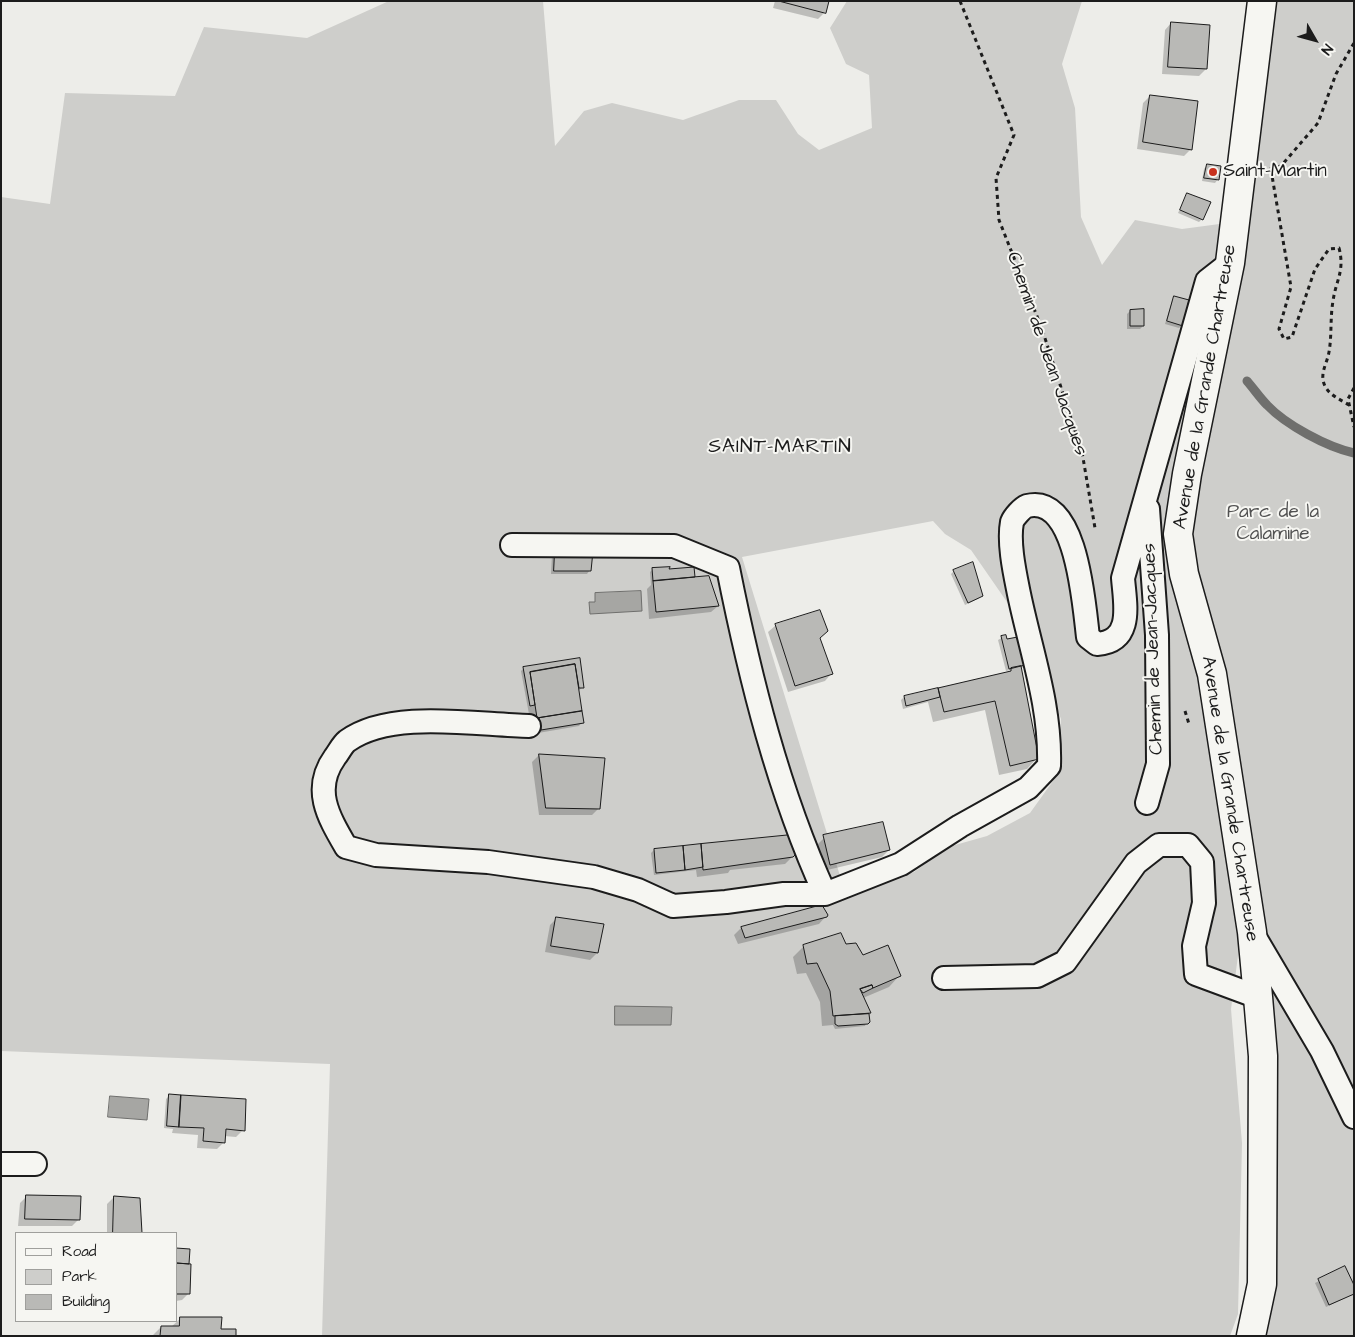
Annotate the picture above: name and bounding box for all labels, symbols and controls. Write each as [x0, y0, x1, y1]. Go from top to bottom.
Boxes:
north arrow [1290, 15, 1340, 65]
text: N [1316, 40, 1337, 59]
place label: Saint-Martin [1223, 161, 1327, 183]
marker: Saint-Martin [1207, 166, 1219, 178]
street label: Avenue de la Grande Chartreuse [1170, 243, 1242, 531]
street label: Chemin de Jean Jacques [1000, 249, 1092, 459]
district label: SAINT-MARTIN [707, 436, 853, 460]
park label: Parc de la Calamine [1227, 502, 1319, 546]
street label: Chemin de Jean-Jacques [1139, 543, 1169, 755]
street label: Avenue de la Grande Chartreuse [1195, 655, 1263, 943]
legend [15, 1232, 178, 1322]
text: Road [62, 1241, 96, 1262]
text: Park [62, 1266, 97, 1287]
text: Building [62, 1291, 110, 1312]

